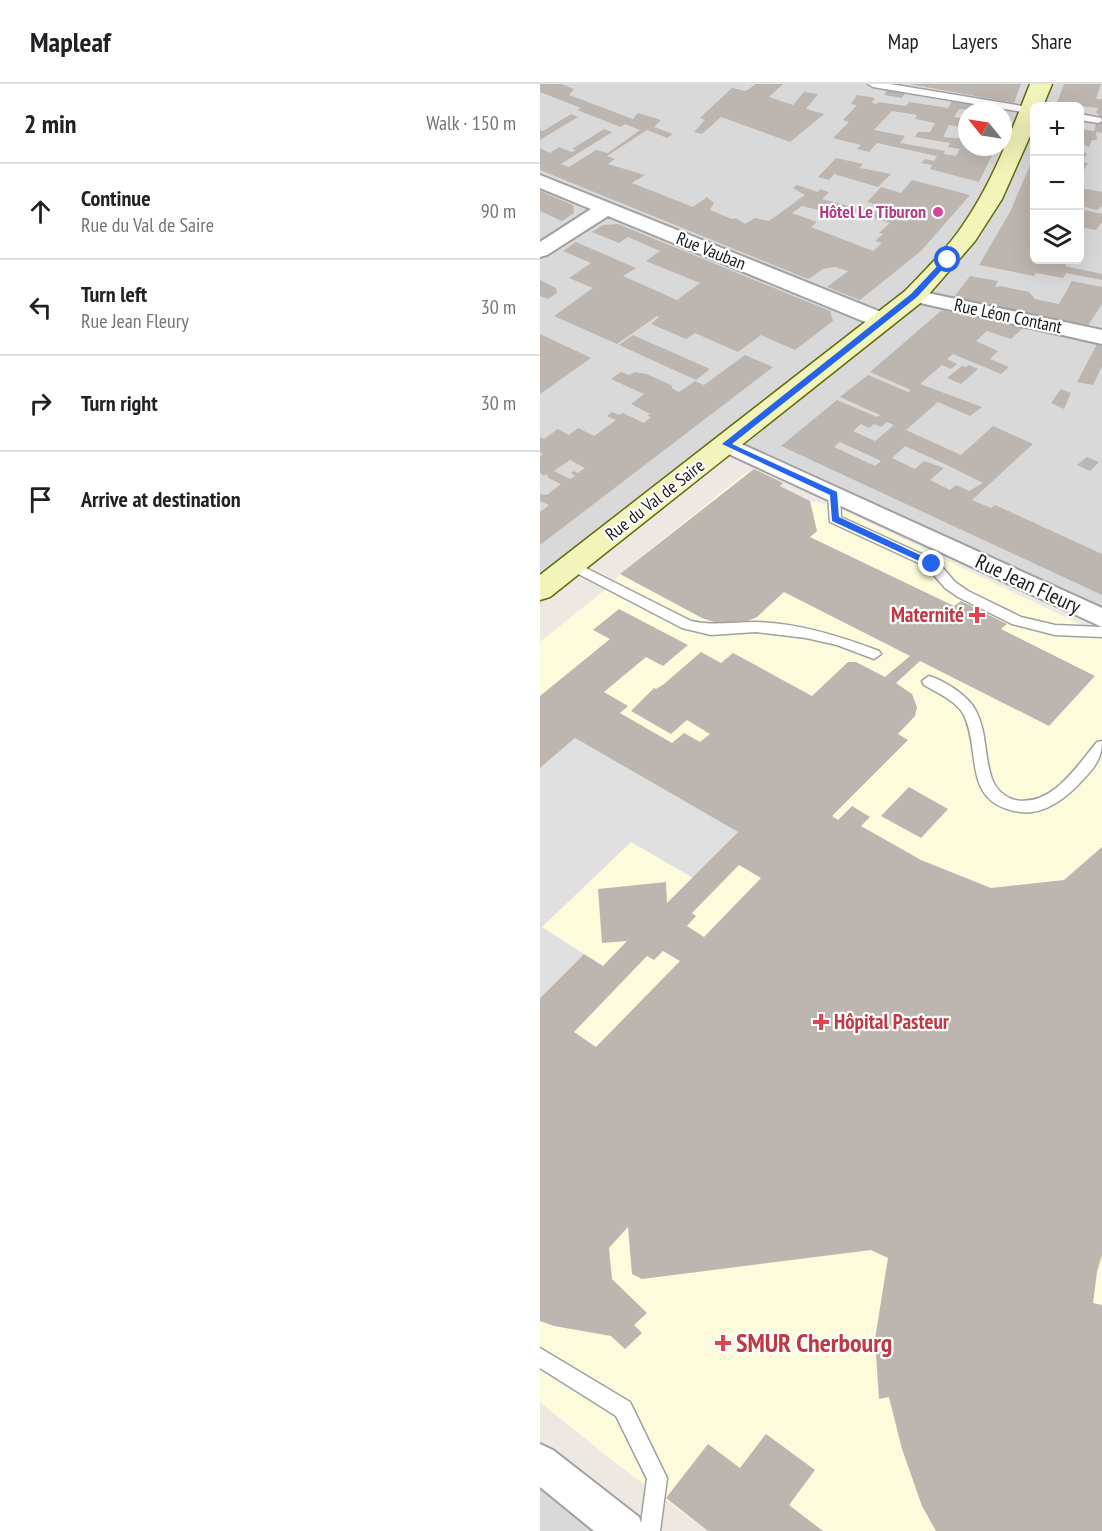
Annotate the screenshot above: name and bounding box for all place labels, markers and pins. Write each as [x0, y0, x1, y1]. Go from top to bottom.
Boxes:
place label: Hôtel Le Tiburon [819, 200, 926, 223]
marker: Hôtel Le Tiburon [931, 205, 945, 219]
place label: Maternité [891, 601, 964, 628]
marker: Maternité [968, 606, 986, 624]
place label: Hôpital Pasteur [834, 1008, 950, 1035]
marker: Hôpital Pasteur [812, 1013, 830, 1031]
place label: SMUR Cherbourg [736, 1326, 892, 1359]
marker: SMUR Cherbourg [714, 1334, 732, 1352]

